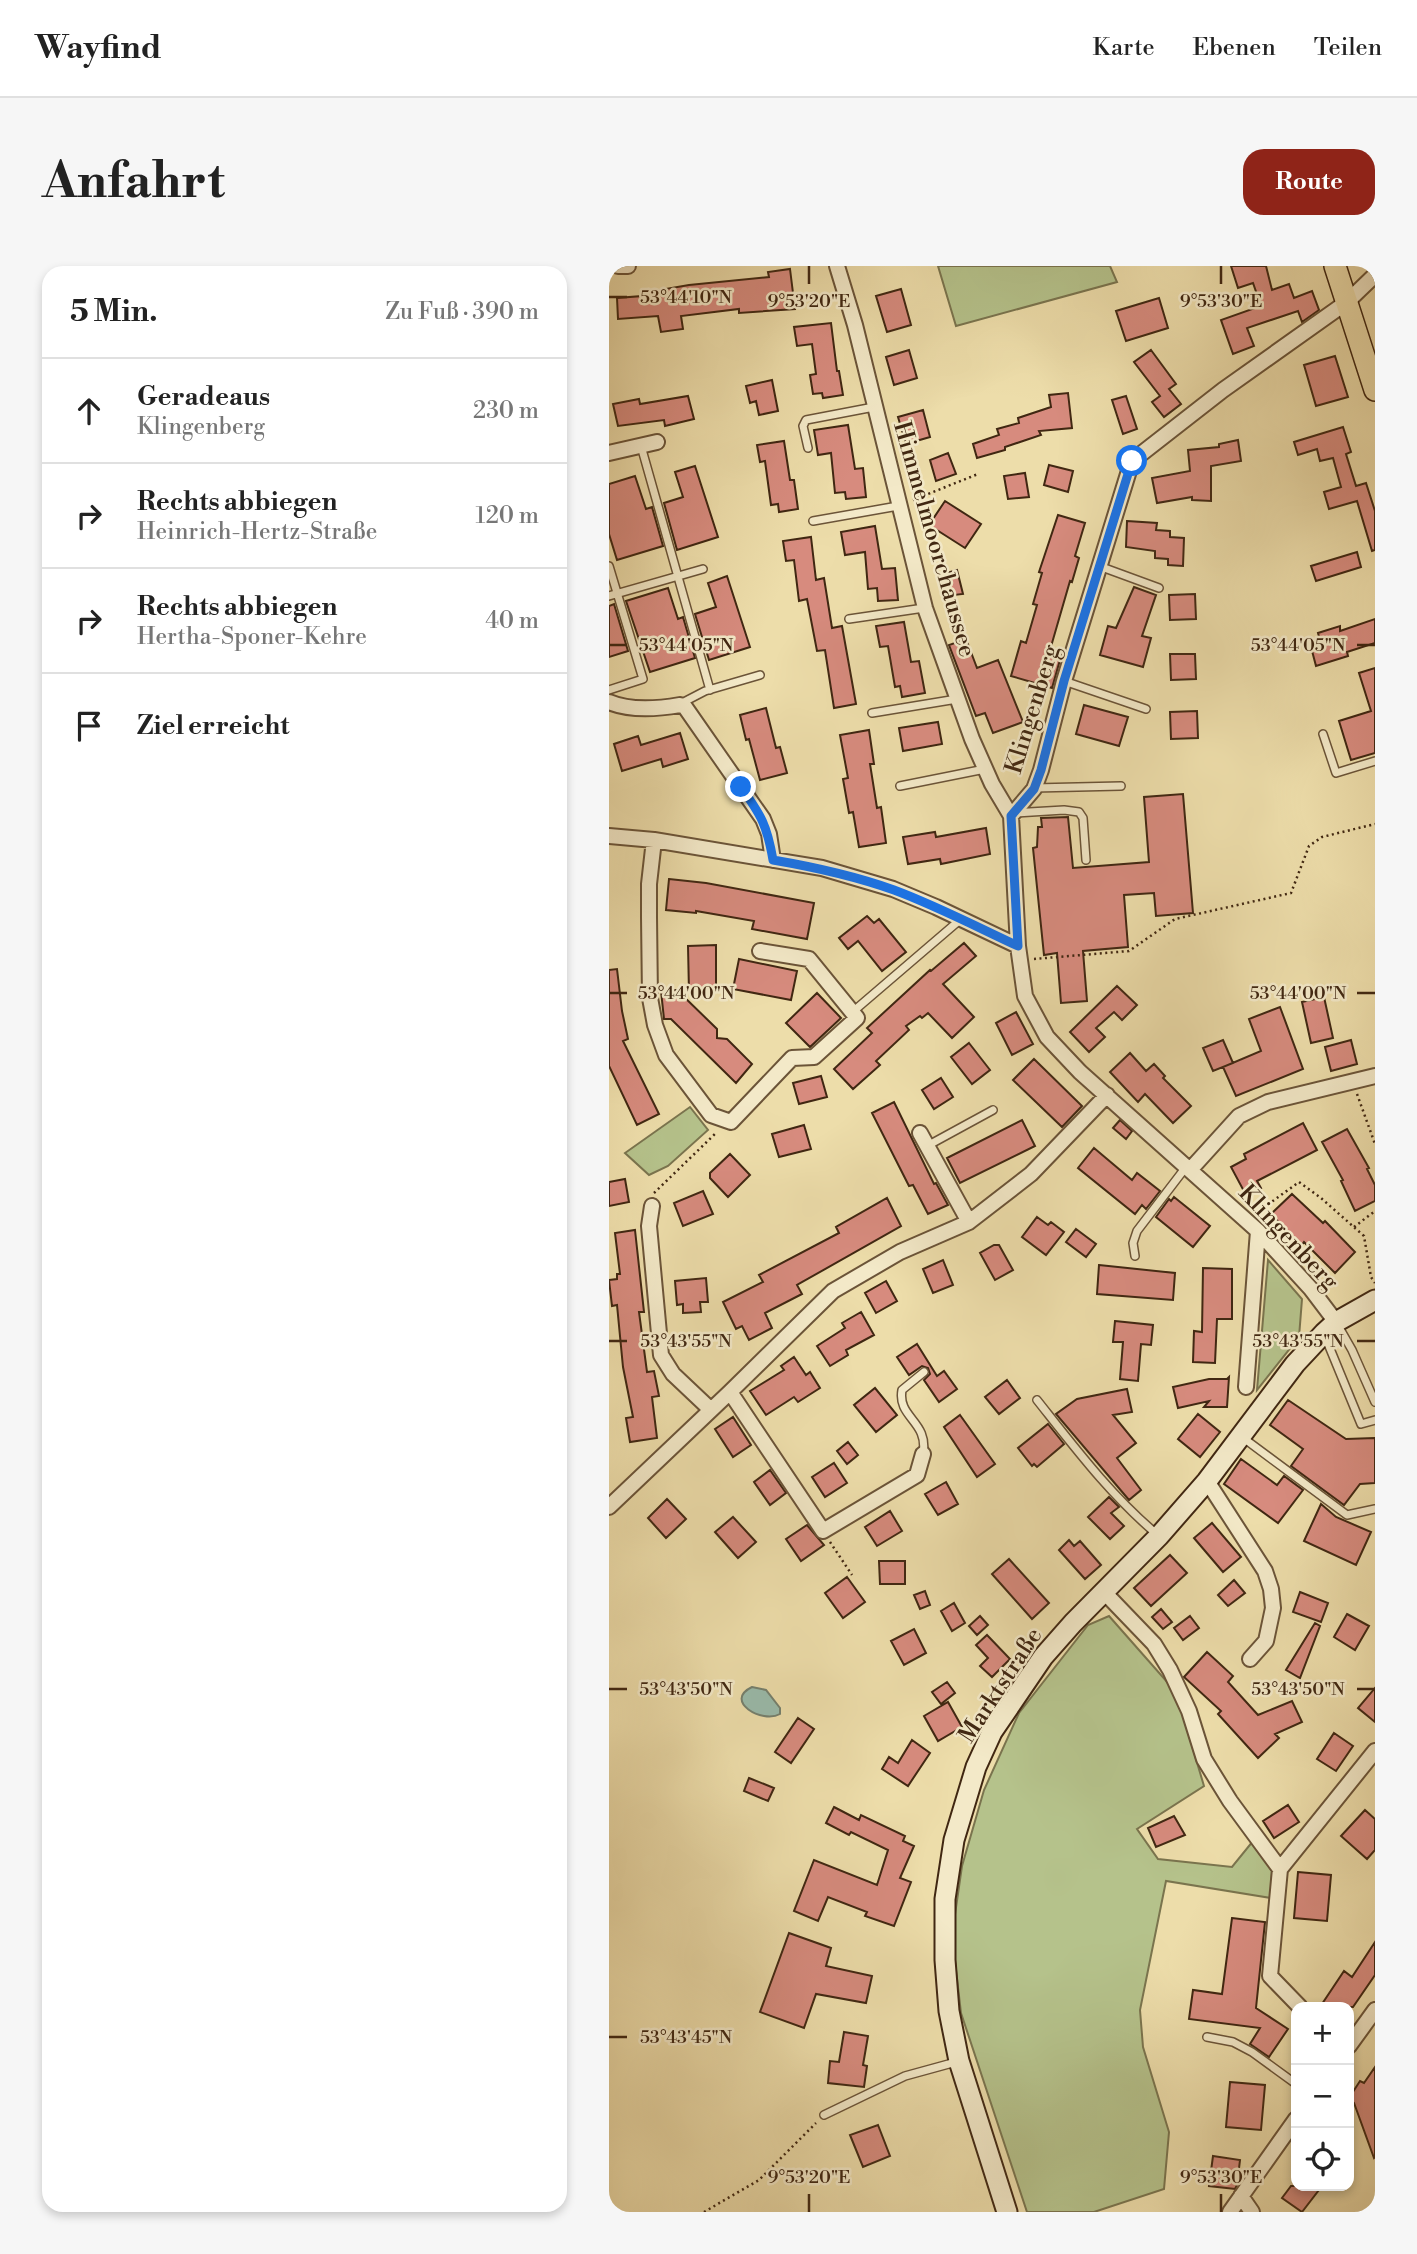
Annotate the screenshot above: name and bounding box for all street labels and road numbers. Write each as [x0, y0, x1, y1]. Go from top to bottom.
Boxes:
street label: Himmelmoorchaussee [886, 418, 982, 661]
street label: Klingenberg [999, 640, 1067, 778]
street label: Klingenberg [1232, 1179, 1345, 1297]
street label: Marktstraße [952, 1622, 1049, 1749]

